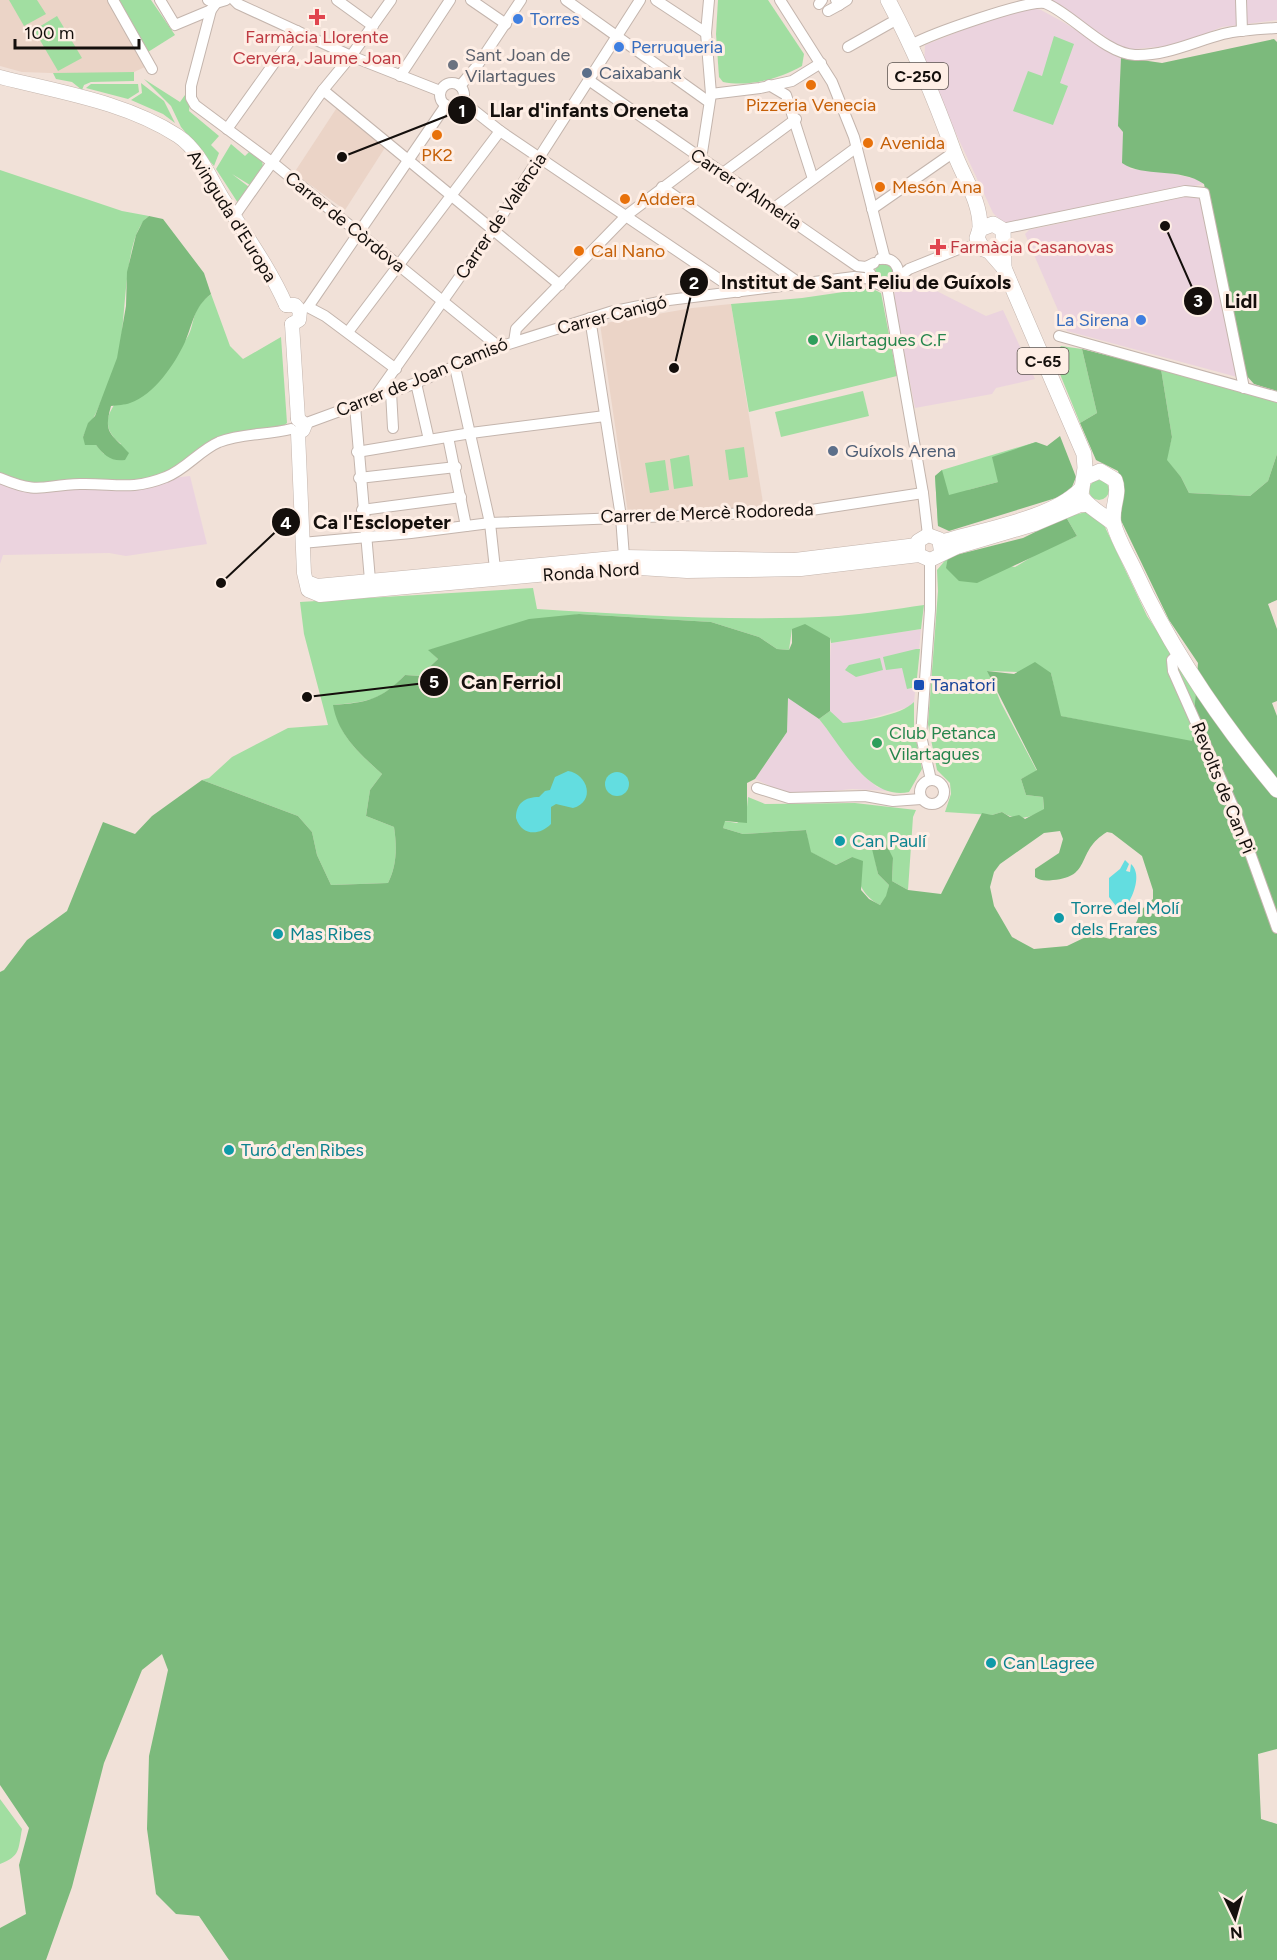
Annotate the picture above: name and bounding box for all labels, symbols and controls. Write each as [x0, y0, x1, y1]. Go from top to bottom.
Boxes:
place label: Torres [530, 8, 580, 30]
marker: Farmàcia Llorente Cervera, Jaume Joan [310, 10, 324, 24]
scale bar [15, 12, 140, 50]
marker: Torres [511, 12, 525, 26]
text: 100 m [24, 22, 74, 44]
place label: Farmàcia Llorente Cervera, Jaume Joan [233, 26, 401, 69]
place label: Perruqueria [631, 36, 723, 58]
marker: Perruqueria [612, 40, 626, 54]
place label: Sant Joan de Vilartagues [465, 44, 570, 87]
marker: Sant Joan de Vilartagues [446, 58, 460, 72]
place label: Caixabank [599, 62, 682, 84]
road number: C-250 [888, 63, 948, 89]
marker: Caixabank [580, 66, 594, 80]
marker: Pizzeria Venecia [804, 78, 818, 92]
callout: Llar d'infants Oreneta [447, 91, 701, 129]
place label: Pizzeria Venecia [746, 94, 876, 116]
text: Llar d'infants Oreneta [489, 98, 689, 122]
text: 1 [458, 100, 466, 122]
marker: PK2 [430, 128, 444, 142]
place label: Avenida [880, 132, 945, 154]
marker: Avenida [861, 136, 875, 150]
place label: PK2 [421, 144, 453, 166]
street label: Carrer d'Almeria [686, 144, 806, 234]
street label: Avinguda d'Europa [183, 146, 281, 286]
street label: Carrer de València [451, 149, 551, 283]
street label: Carrer de Còrdova [281, 167, 409, 277]
place label: Mesón Ana [892, 176, 982, 198]
marker: Mesón Ana [873, 180, 887, 194]
place label: Addera [637, 188, 695, 210]
marker: Addera [618, 192, 632, 206]
place label: Farmàcia Casanovas [950, 236, 1114, 258]
place label: Cal Nano [591, 240, 665, 262]
marker: Farmàcia Casanovas [931, 240, 945, 254]
marker: Cal Nano [572, 244, 586, 258]
callout: Institut de Sant Feliu de Guíxols [679, 263, 1023, 301]
text: Institut de Sant Feliu de Guíxols [721, 270, 1011, 294]
text: 2 [689, 272, 699, 294]
callout: Lidl [1183, 282, 1269, 320]
text: Lidl [1225, 289, 1257, 313]
text: 3 [1193, 290, 1203, 312]
street label: Carrer Canigó [555, 291, 669, 339]
place label: La Sirena [1056, 309, 1129, 331]
marker: La Sirena [1134, 313, 1148, 327]
place label: Vilartagues C.F [825, 329, 947, 351]
street label: Carrer de Joan Camisó [333, 332, 511, 422]
marker: Vilartagues C.F [806, 333, 820, 347]
road number: C-65 [1018, 348, 1068, 374]
place label: Guíxols Arena [845, 440, 956, 462]
marker: Guíxols Arena [826, 444, 840, 458]
street label: Carrer de Mercè Rodoreda [600, 498, 814, 528]
callout: Ca l'Esclopeter [271, 503, 463, 541]
text: Ca l'Esclopeter [313, 510, 451, 534]
text: 4 [280, 512, 292, 534]
street label: Ronda Nord [542, 558, 640, 586]
callout: Can Ferriol [419, 663, 574, 701]
text: Can Ferriol [461, 670, 561, 694]
text: 5 [429, 671, 439, 693]
place label: Tanatori [931, 674, 996, 696]
marker: Tanatori [912, 678, 926, 692]
street label: Revolts de Can Pi [1187, 719, 1259, 857]
place label: Club Petanca Vilartagues [889, 722, 996, 765]
marker: Club Petanca Vilartagues [870, 736, 884, 750]
place label: Can Paulí [852, 830, 927, 852]
marker: Can Paulí [833, 834, 847, 848]
place label: Torre del Molí dels Frares [1071, 897, 1180, 940]
marker: Torre del Molí dels Frares [1052, 911, 1066, 925]
place label: Mas Ribes [290, 923, 371, 945]
marker: Mas Ribes [271, 927, 285, 941]
place label: Turó d'en Ribes [241, 1139, 364, 1161]
marker: Turó d'en Ribes [222, 1143, 236, 1157]
place label: Can Lagree [1003, 1652, 1095, 1674]
marker: Can Lagree [984, 1656, 998, 1670]
north arrow [1205, 1888, 1265, 1948]
text: N [1229, 1922, 1243, 1942]

